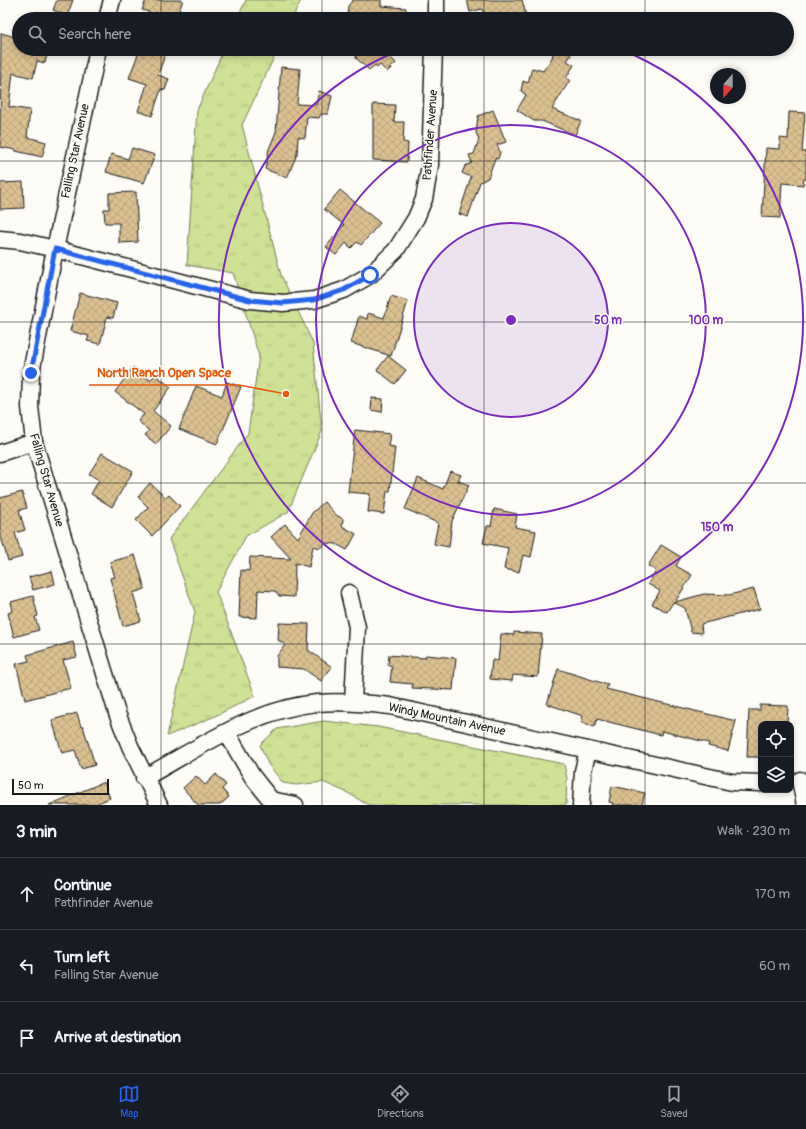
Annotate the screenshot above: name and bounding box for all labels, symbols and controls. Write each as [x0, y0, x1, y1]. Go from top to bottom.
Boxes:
search box [12, 12, 794, 56]
icon: search [26, 23, 48, 45]
text: Search here [58, 25, 131, 44]
north arrow [710, 68, 746, 104]
street label: Pathfinder Avenue [420, 89, 441, 181]
street label: Falling Star Avenue [58, 102, 93, 200]
route start [361, 266, 379, 284]
centre of rings [504, 313, 518, 327]
text: 50 m [594, 313, 622, 328]
text: 100 m [689, 313, 724, 328]
callout: North Ranch Open Space [89, 360, 239, 385]
route end [22, 364, 40, 382]
text: North Ranch Open Space [97, 365, 232, 381]
street label: Falling Star Avenue [26, 432, 67, 529]
text: 150 m [701, 520, 734, 535]
street label: Windy Mountain Avenue [387, 700, 507, 739]
map controls [758, 721, 794, 793]
button: locate [758, 721, 794, 757]
button: layers [758, 757, 794, 793]
scale bar [12, 777, 109, 796]
text: 50 m [18, 779, 44, 792]
text: 3 min [16, 821, 57, 842]
text: Walk · 230 m [717, 823, 790, 839]
text: Continue [54, 876, 112, 895]
icon: ahead [16, 883, 38, 905]
text: 170 m [755, 886, 790, 902]
text: Pathfinder Avenue [54, 895, 153, 911]
text: Turn left [54, 948, 110, 967]
icon: left [16, 955, 38, 977]
text: 60 m [759, 958, 790, 974]
text: Falling Star Avenue [54, 967, 158, 983]
icon: arrive [16, 1027, 38, 1049]
text: Arrive at destination [54, 1028, 181, 1047]
tab: Map [118, 1083, 140, 1120]
tab: Directions [377, 1083, 424, 1120]
tab: Saved [660, 1083, 688, 1120]

